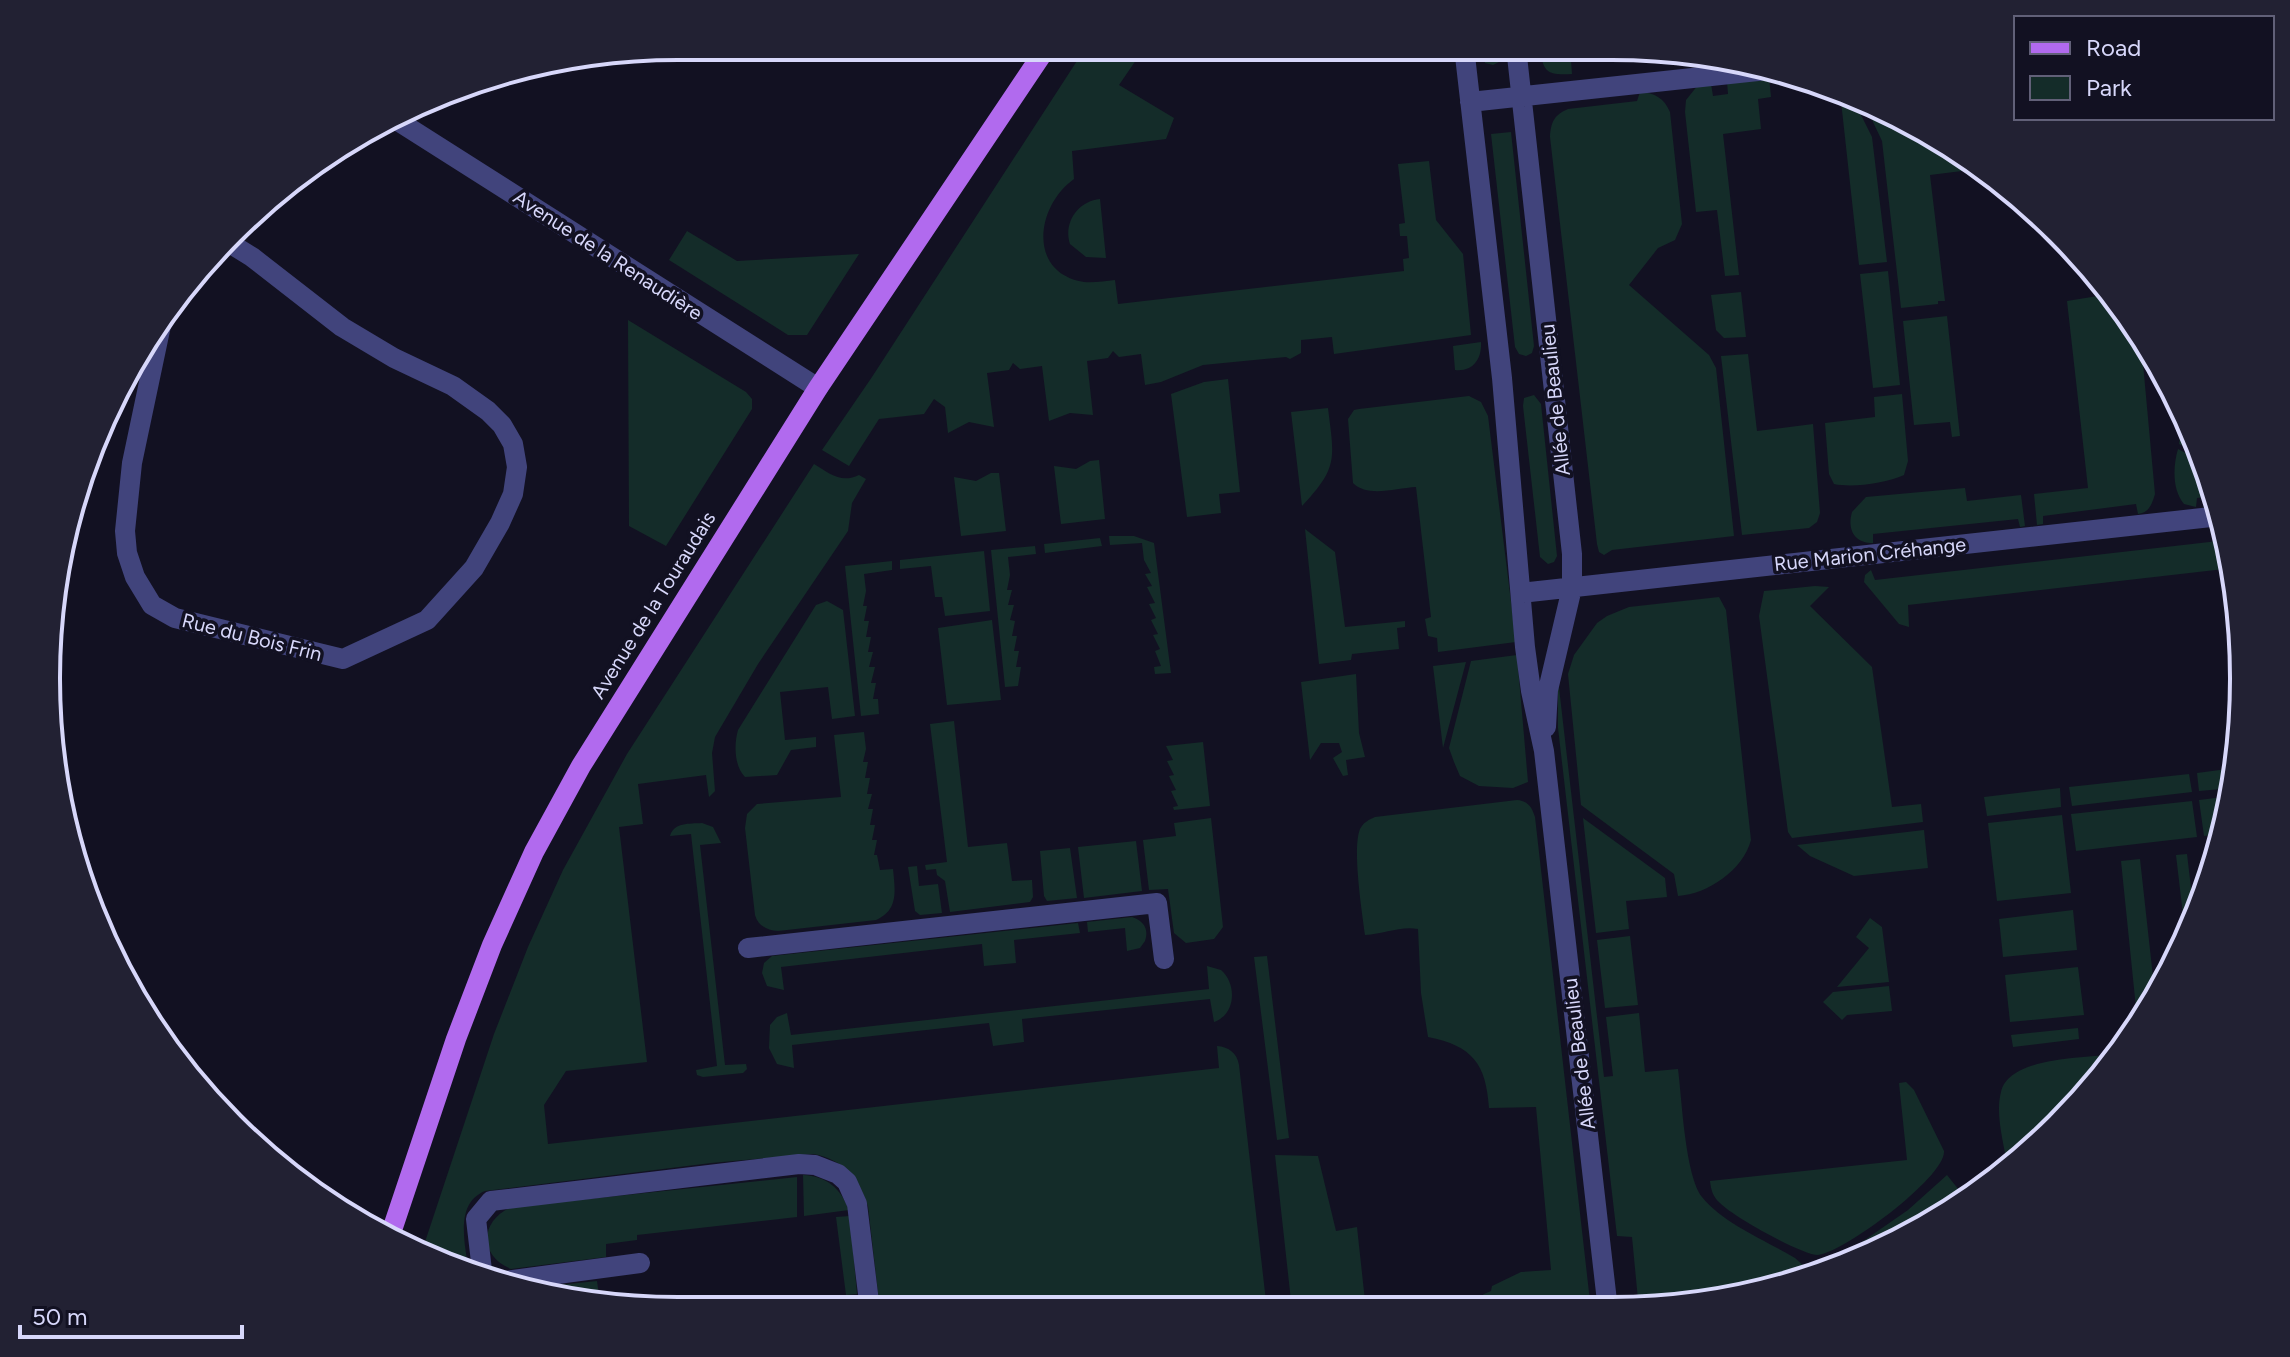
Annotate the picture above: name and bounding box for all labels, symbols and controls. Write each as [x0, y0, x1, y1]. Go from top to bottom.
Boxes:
legend [2014, 16, 2274, 120]
text: Road [2086, 33, 2141, 62]
text: Park [2086, 73, 2132, 102]
street label: Avenue de la Renaudière [509, 185, 707, 325]
street label: Allée de Beaulieu [1535, 323, 1575, 477]
street label: Avenue de la Touraudais [586, 507, 720, 703]
street label: Rue Marion Créhange [1773, 532, 1967, 576]
street label: Rue du Bois Frin [180, 608, 324, 666]
street label: Allée de Beaulieu [1558, 977, 1600, 1131]
scale bar [20, 1289, 242, 1339]
text: 50 m [32, 1302, 88, 1331]

